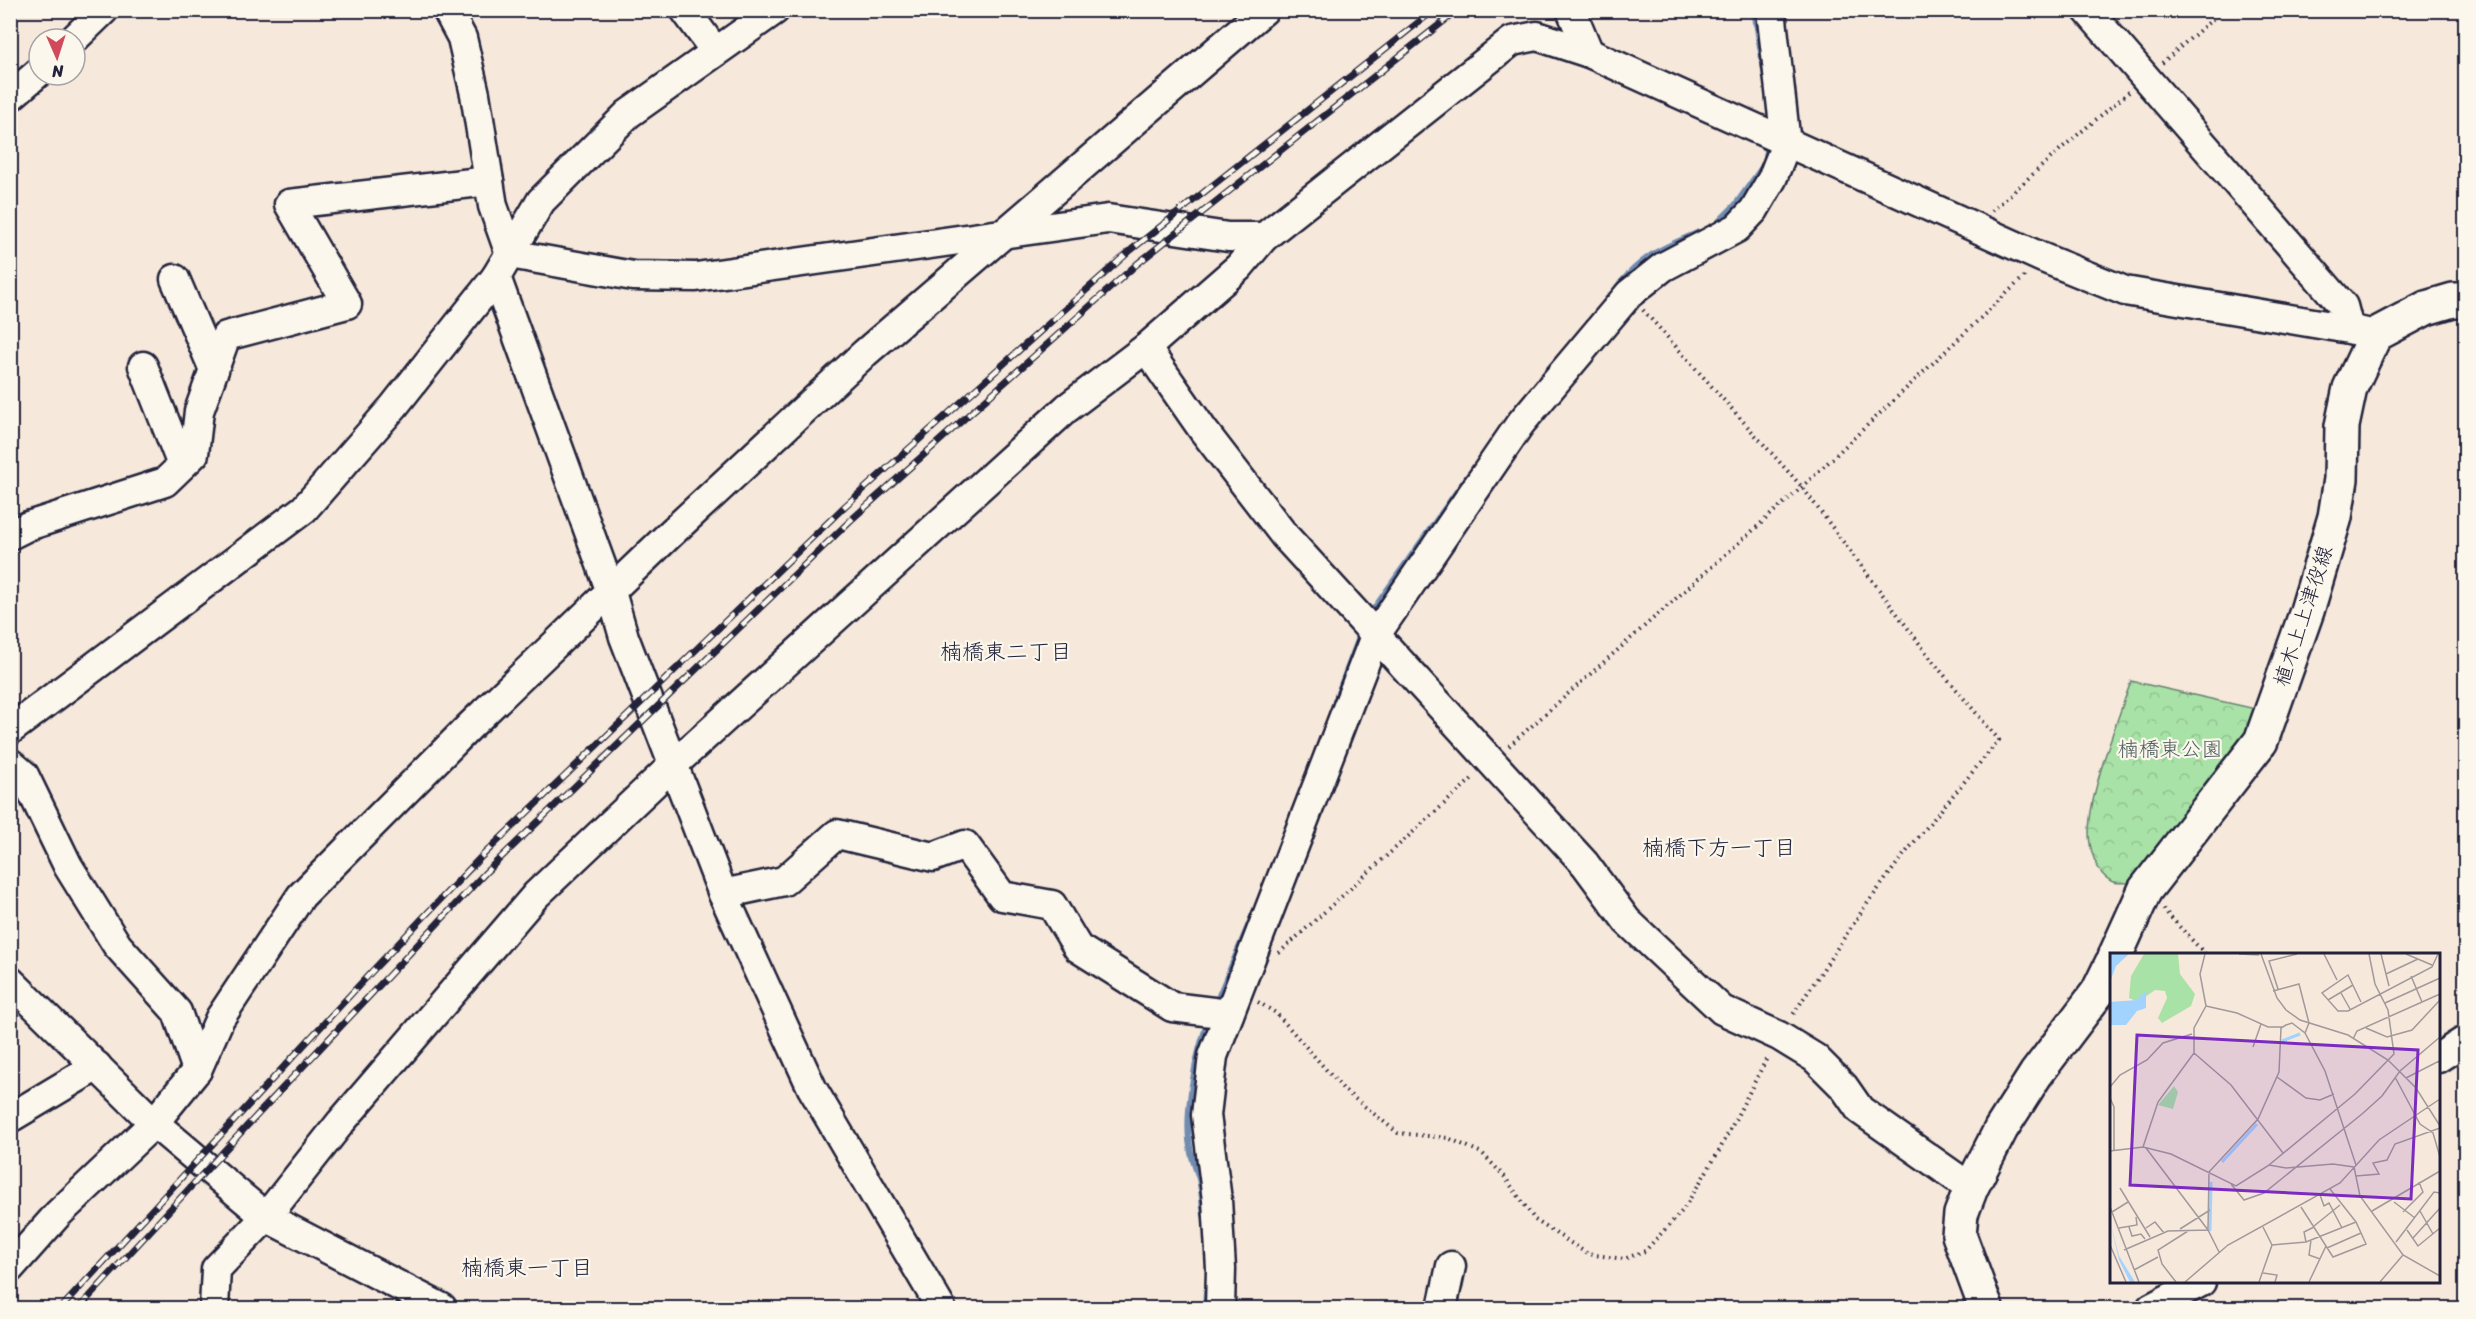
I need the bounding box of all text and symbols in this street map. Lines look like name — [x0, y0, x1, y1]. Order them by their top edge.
north arrow — [27, 27, 87, 87]
text: N — [51, 57, 65, 86]
street label: 植木上上津役線 — [2262, 540, 2344, 692]
district label: 楠橋東二丁目 — [940, 632, 1072, 671]
park label: 楠橋東公園 — [2118, 730, 2223, 768]
district label: 楠橋下方一丁目 — [1642, 828, 1796, 867]
inset map — [2110, 953, 2440, 1283]
district label: 楠橋東一丁目 — [461, 1248, 593, 1287]

